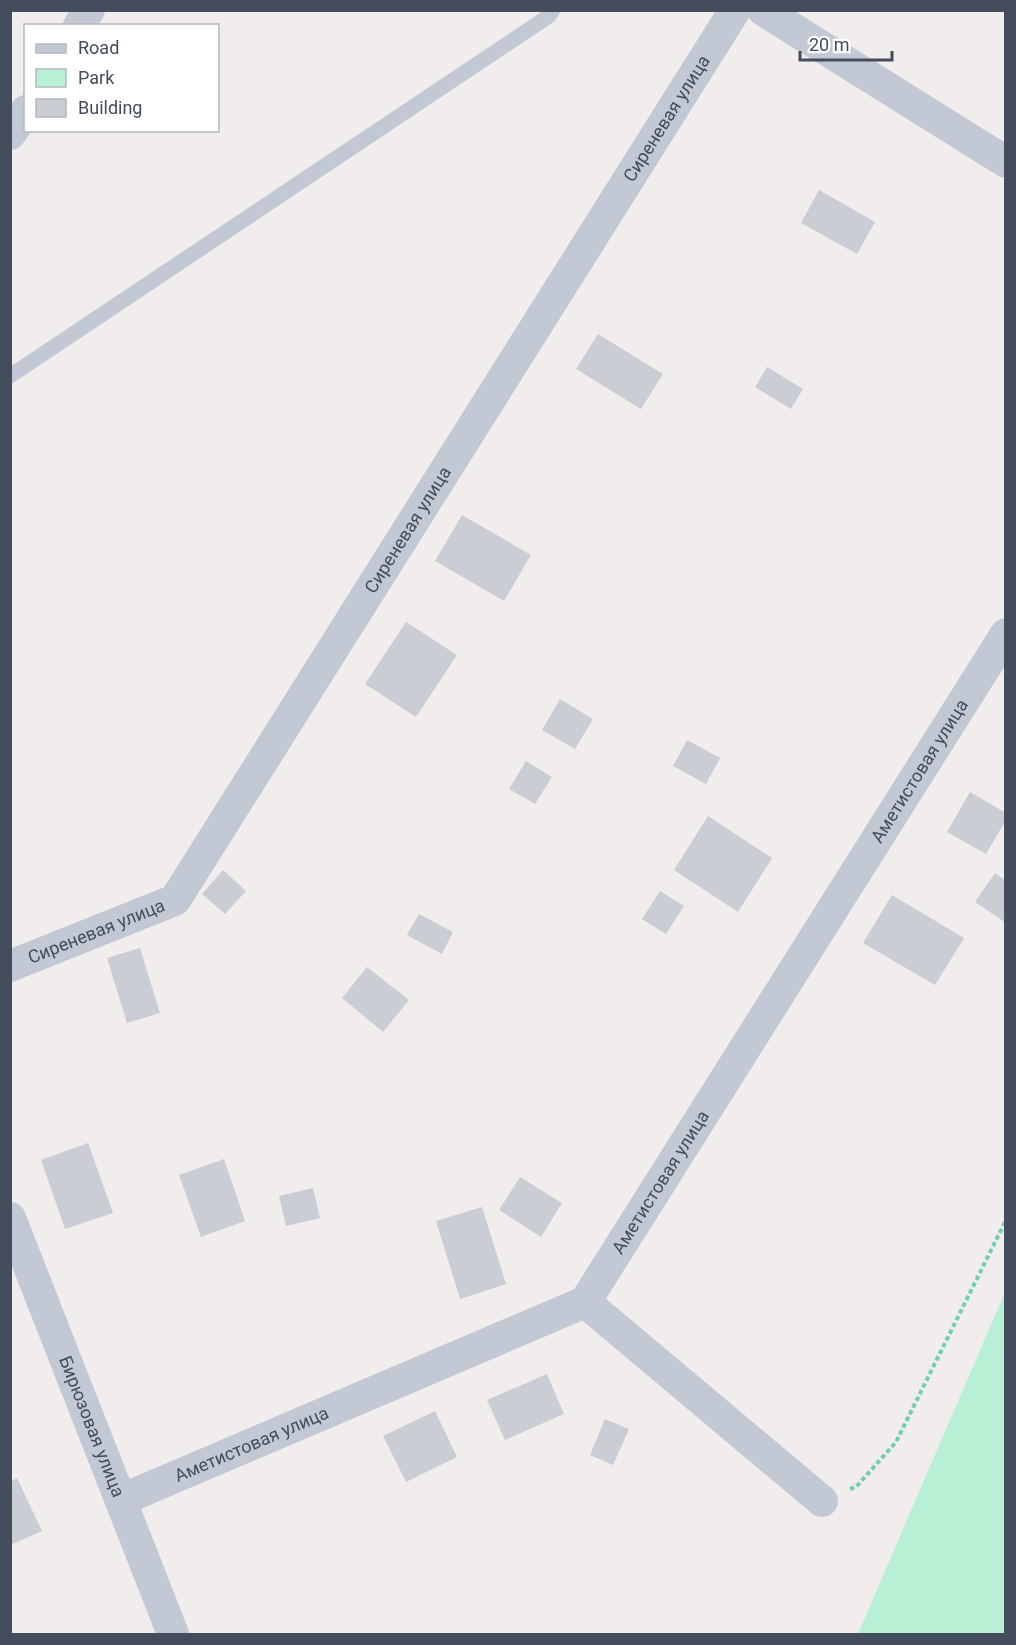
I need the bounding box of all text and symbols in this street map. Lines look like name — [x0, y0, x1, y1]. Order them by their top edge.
legend — [24, 24, 219, 132]
scale bar — [800, 24, 892, 62]
text: 20 m — [809, 34, 849, 55]
text: Road — [78, 37, 119, 58]
street label: Сиреневая улица — [619, 51, 714, 185]
text: Park — [78, 67, 115, 88]
text: Building — [78, 97, 142, 118]
street label: Сиреневая улица — [360, 462, 455, 597]
street label: Аметистовая улица — [866, 695, 972, 846]
street label: Сиреневая улица — [25, 894, 168, 968]
street label: Аметистовая улица — [607, 1106, 713, 1258]
street label: Бирюзовая улица — [55, 1353, 129, 1500]
street label: Аметистовая улица — [171, 1402, 332, 1486]

